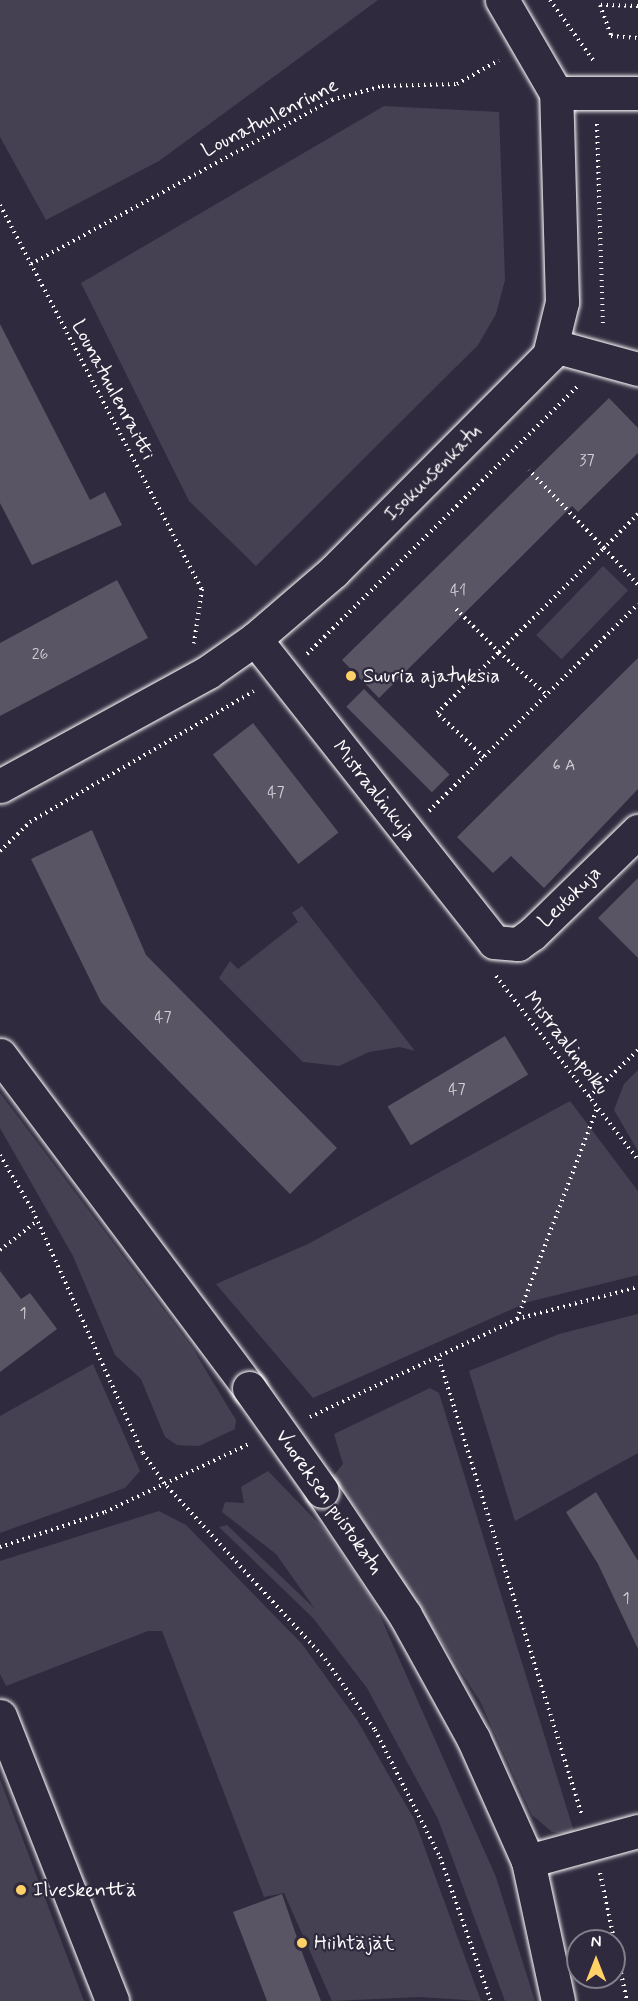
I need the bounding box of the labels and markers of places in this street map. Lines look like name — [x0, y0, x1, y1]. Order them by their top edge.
place label: Suuria ajatuksia — [363, 664, 499, 688]
marker: Suuria ajatuksia — [344, 669, 358, 683]
place label: Ilveskenttä — [33, 1878, 137, 1902]
marker: Ilveskenttä — [14, 1883, 28, 1897]
place label: Hiihtäjät — [314, 1931, 395, 1955]
marker: Hiihtäjät — [295, 1936, 309, 1950]

